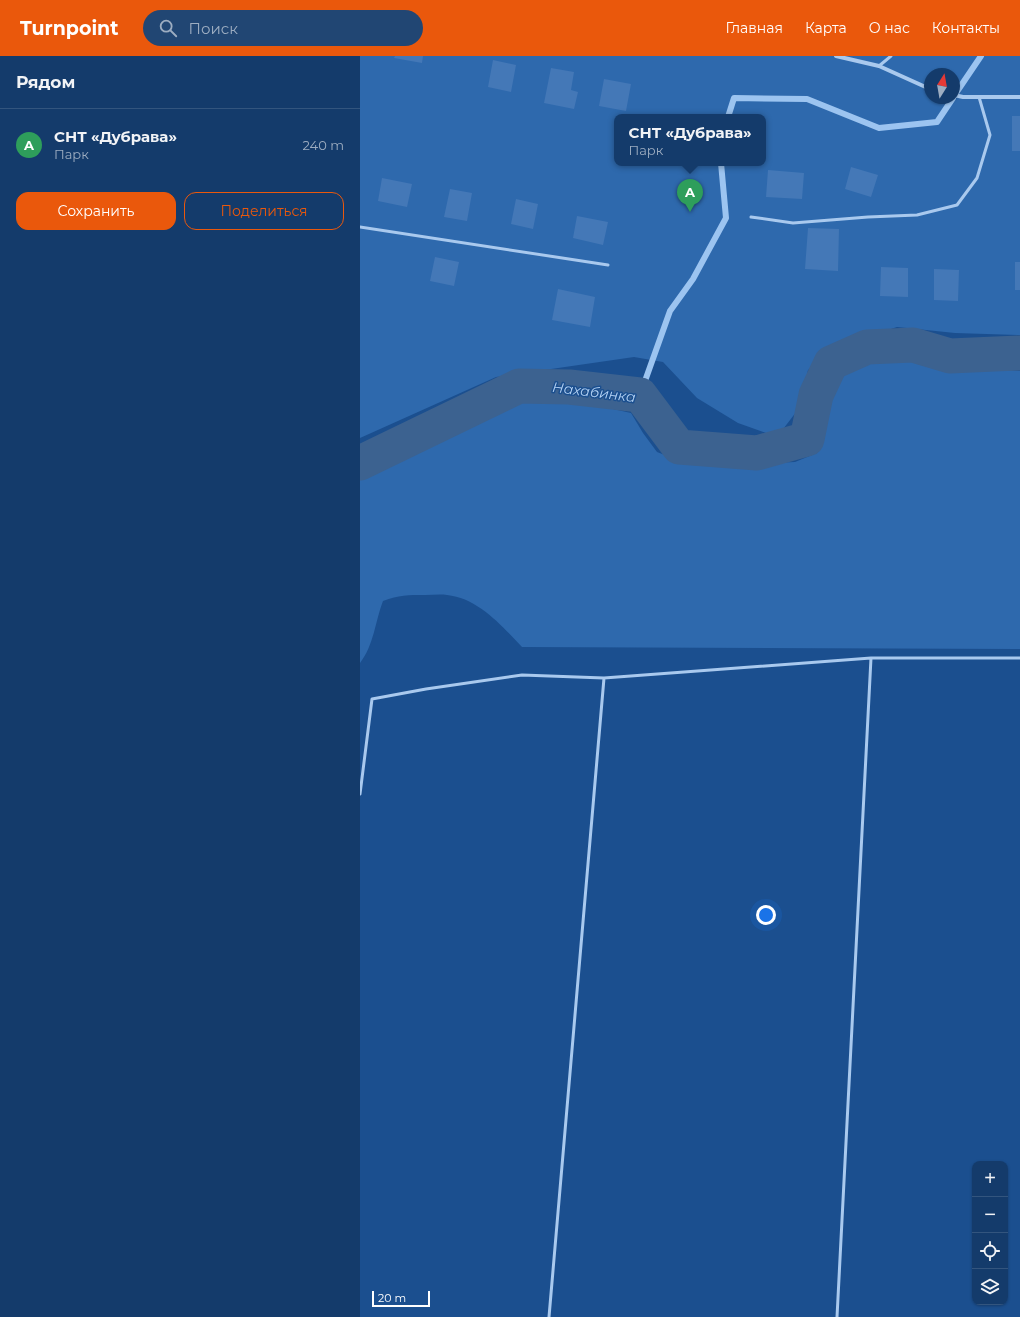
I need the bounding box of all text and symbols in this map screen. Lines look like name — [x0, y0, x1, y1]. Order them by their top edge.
search box — [143, 10, 423, 46]
text: Turnpoint — [20, 17, 119, 40]
icon: search — [157, 17, 179, 39]
text: Поиск — [189, 19, 238, 38]
text: Главная — [725, 19, 783, 37]
text: Карта — [805, 19, 847, 37]
text: О нас — [869, 19, 910, 37]
text: Контакты — [932, 19, 1000, 37]
north arrow — [924, 68, 960, 104]
text: Рядом — [16, 72, 75, 92]
popup — [614, 114, 766, 166]
text: СНТ «Дубрава» — [629, 123, 751, 142]
text: СНТ «Дубрава» — [54, 127, 177, 146]
text: A — [24, 137, 34, 153]
text: 240 m — [303, 137, 344, 153]
text: Парк — [629, 142, 663, 158]
text: Парк — [54, 146, 89, 162]
pin: A — [677, 179, 703, 212]
button: Сохранить — [16, 192, 176, 230]
button: Поделиться — [184, 192, 344, 230]
water label: Нахабинка — [551, 378, 637, 406]
your location — [756, 905, 776, 925]
map controls — [972, 1161, 1008, 1305]
button: + — [972, 1161, 1008, 1197]
button: − — [972, 1197, 1008, 1233]
button: locate — [972, 1233, 1008, 1269]
button: layers — [972, 1269, 1008, 1305]
scale bar — [372, 1289, 430, 1308]
text: 20 m — [378, 1291, 406, 1305]

